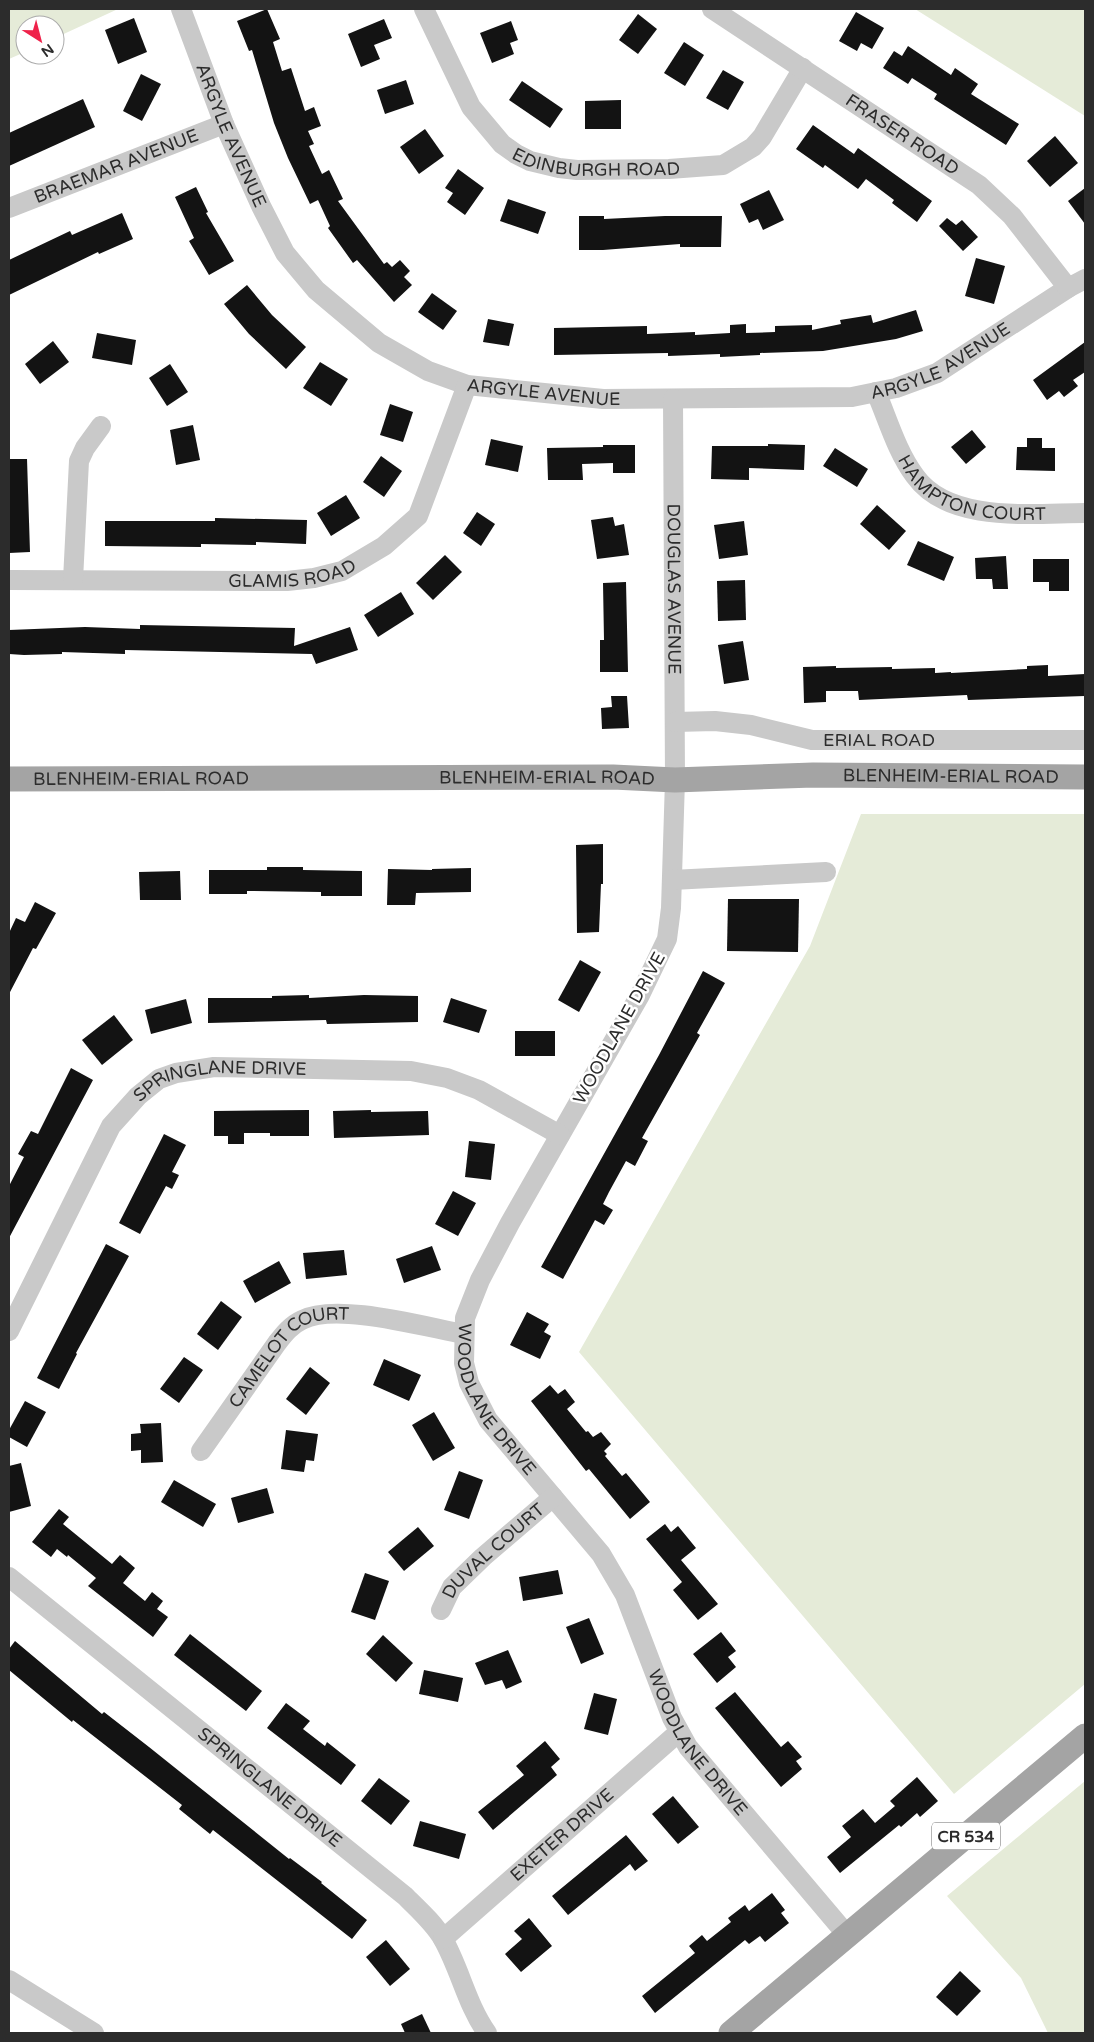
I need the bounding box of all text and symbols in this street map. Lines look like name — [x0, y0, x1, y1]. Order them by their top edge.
north arrow — [15, 15, 65, 65]
text: N — [38, 40, 57, 60]
street label: ARGYLE AVENUE — [191, 60, 271, 211]
street label: FRASER ROAD — [841, 89, 963, 180]
street label: BRAEMAR AVENUE — [31, 124, 202, 208]
street label: EDINBURGH ROAD — [508, 143, 681, 181]
street label: ARGYLE AVENUE — [869, 318, 1014, 404]
street label: ARGYLE AVENUE — [466, 374, 620, 411]
street label: HAMPTON COURT — [893, 451, 1046, 525]
street label: DOUGLAS AVENUE — [663, 503, 685, 675]
street label: GLAMIS ROAD — [228, 554, 360, 592]
street label: ERIAL ROAD — [823, 729, 935, 751]
street label: BLENHEIM-ERIAL ROAD — [843, 764, 1059, 788]
street label: BLENHEIM-ERIAL ROAD — [439, 766, 655, 790]
street label: BLENHEIM-ERIAL ROAD — [33, 767, 249, 790]
street label: WOODLANE DRIVE — [568, 948, 670, 1108]
street label: SPRINGLANE DRIVE — [129, 1055, 307, 1106]
street label: CAMELOT COURT — [224, 1302, 350, 1412]
street label: WOODLANE DRIVE — [452, 1323, 541, 1480]
street label: DUVAL COURT — [437, 1498, 549, 1602]
street label: WOODLANE DRIVE — [643, 1666, 752, 1820]
street label: SPRINGLANE DRIVE — [193, 1722, 346, 1852]
street label: EXETER DRIVE — [505, 1784, 618, 1886]
road number: CR 534 — [932, 1822, 1000, 1850]

